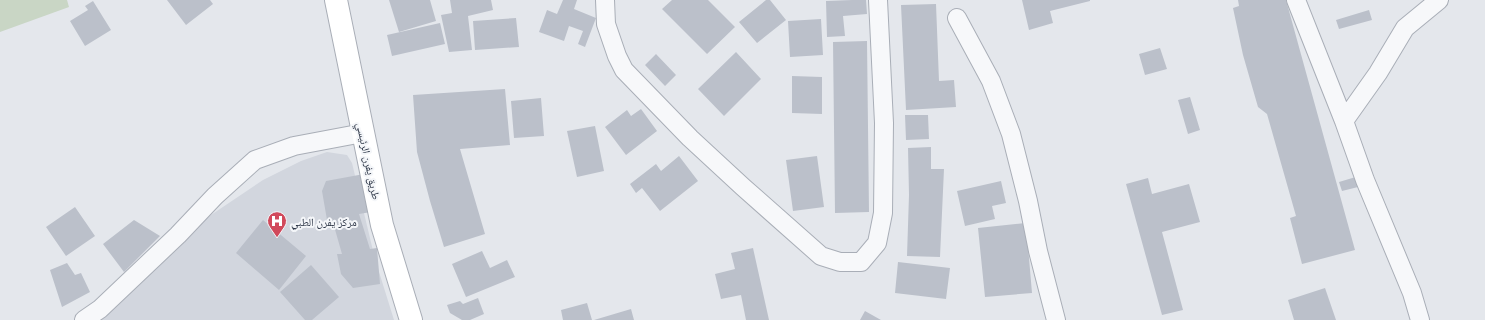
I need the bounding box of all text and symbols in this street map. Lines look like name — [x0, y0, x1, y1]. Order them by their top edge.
street label: طريق يفرن الرئيسي — [352, 121, 384, 201]
hospital icon: مركز يفرن الطبي — [266, 210, 288, 238]
place label: مركز يفرن الطبي — [291, 214, 357, 230]

